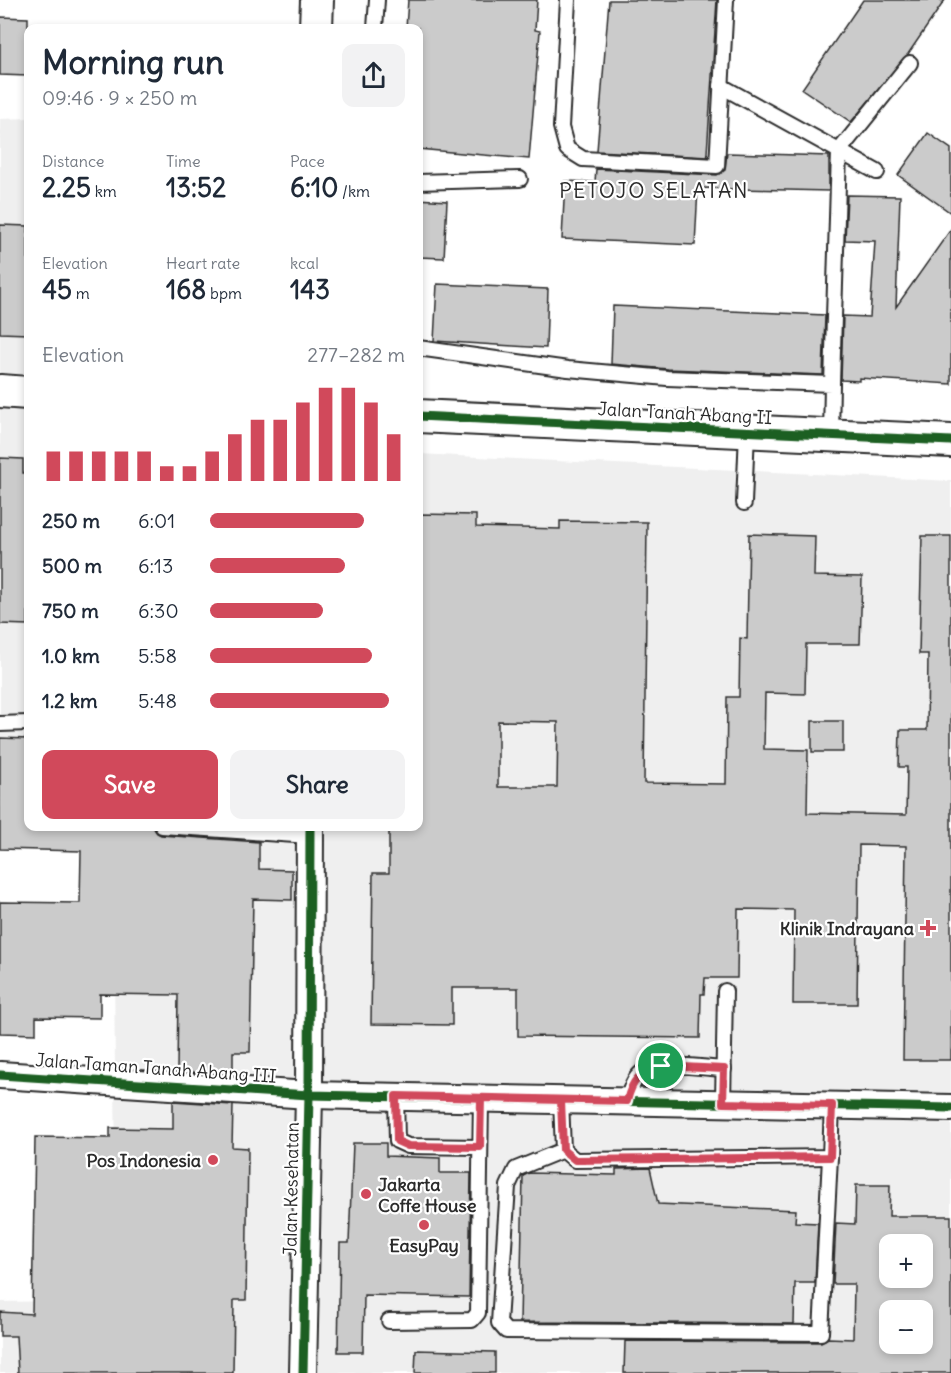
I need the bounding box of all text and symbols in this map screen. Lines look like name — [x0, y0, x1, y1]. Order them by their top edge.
text: Morning run — [42, 41, 224, 83]
button: share — [342, 44, 405, 107]
text: 09:46 · 9 × 250 m — [42, 85, 197, 110]
text: Distance — [42, 151, 104, 171]
text: Time — [166, 151, 201, 171]
text: Pace — [290, 151, 325, 171]
text: 2.25 — [42, 171, 91, 204]
text: 13:52 — [166, 171, 226, 204]
text: 6:10 — [290, 171, 338, 204]
district label: PETOJO SELATAN — [559, 177, 749, 204]
text: km — [91, 181, 117, 201]
text: /km — [338, 181, 370, 201]
text: Elevation — [42, 253, 108, 273]
text: Heart rate — [166, 253, 240, 273]
text: kcal — [290, 253, 319, 273]
text: 45 — [42, 273, 72, 306]
text: 168 — [166, 273, 206, 306]
text: 143 — [290, 273, 330, 306]
text: m — [72, 283, 90, 303]
text: bpm — [206, 283, 242, 303]
text: Elevation — [42, 342, 124, 367]
text: 277–282 m — [307, 342, 405, 367]
street label: Jalan Tanah Abang II — [597, 397, 773, 429]
text: 250 m — [42, 508, 100, 533]
text: 6:01 — [138, 508, 175, 533]
text: 500 m — [42, 553, 102, 578]
text: 6:13 — [138, 553, 173, 578]
text: 750 m — [42, 598, 99, 623]
text: 6:30 — [138, 598, 179, 623]
text: 1.0 km — [42, 643, 100, 668]
text: 5:58 — [138, 643, 177, 668]
text: 1.2 km — [42, 688, 98, 713]
text: 5:48 — [138, 688, 177, 713]
button: Save — [42, 750, 218, 819]
button: Share — [230, 750, 405, 819]
place label: Klinik Indrayana — [780, 917, 914, 940]
marker: Klinik Indrayana — [919, 919, 937, 937]
pin — [635, 1040, 686, 1091]
street label: Jalan Taman Tanah Abang III — [35, 1048, 277, 1088]
icon: arrive — [644, 1049, 677, 1082]
street label: Jalan Kesehatan — [278, 1122, 304, 1256]
place label: Pos Indonesia — [87, 1149, 201, 1172]
marker: Pos Indonesia — [206, 1153, 220, 1167]
place label: Jakarta Coffe House — [378, 1173, 477, 1217]
marker: Jakarta Coffe House — [359, 1187, 373, 1201]
marker: EasyPay — [417, 1218, 431, 1232]
place label: EasyPay — [389, 1234, 459, 1257]
map controls — [879, 1234, 933, 1354]
button: + — [879, 1234, 933, 1288]
button: − — [879, 1300, 933, 1354]

